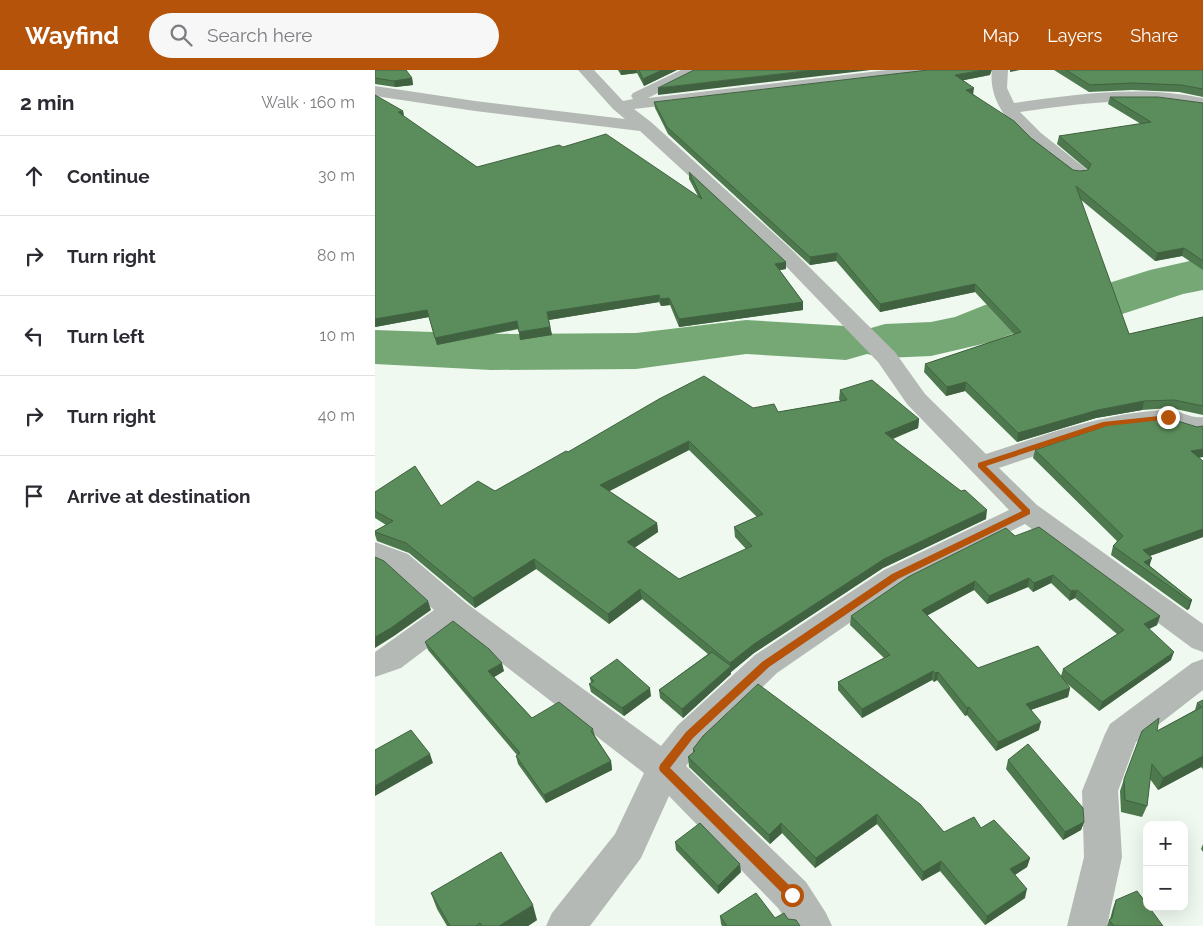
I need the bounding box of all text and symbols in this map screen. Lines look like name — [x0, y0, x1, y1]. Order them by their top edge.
search box — [149, 13, 499, 58]
text: Wayfind — [25, 21, 119, 50]
icon: search — [167, 21, 195, 49]
text: Search here — [207, 24, 312, 46]
text: Map — [983, 25, 1019, 46]
text: Layers — [1047, 25, 1102, 46]
text: Share — [1130, 25, 1178, 46]
text: 2 min — [20, 90, 74, 115]
text: Walk · 160 m — [261, 93, 355, 112]
icon: ahead — [20, 162, 48, 190]
text: Continue — [67, 165, 150, 187]
text: 30 m — [318, 166, 355, 185]
icon: right — [20, 242, 48, 270]
text: Turn right — [67, 245, 156, 267]
text: 80 m — [317, 246, 355, 265]
icon: left — [20, 322, 48, 350]
text: Turn left — [67, 325, 144, 347]
text: 10 m — [320, 326, 355, 345]
icon: right — [20, 402, 48, 430]
text: Turn right — [67, 405, 156, 427]
text: 40 m — [318, 406, 355, 425]
route end — [1157, 406, 1180, 429]
icon: arrive — [20, 482, 48, 510]
text: Arrive at destination — [67, 485, 251, 507]
map controls — [1143, 821, 1188, 911]
button: + — [1143, 821, 1188, 866]
button: − — [1143, 866, 1188, 911]
route start — [781, 884, 804, 907]

